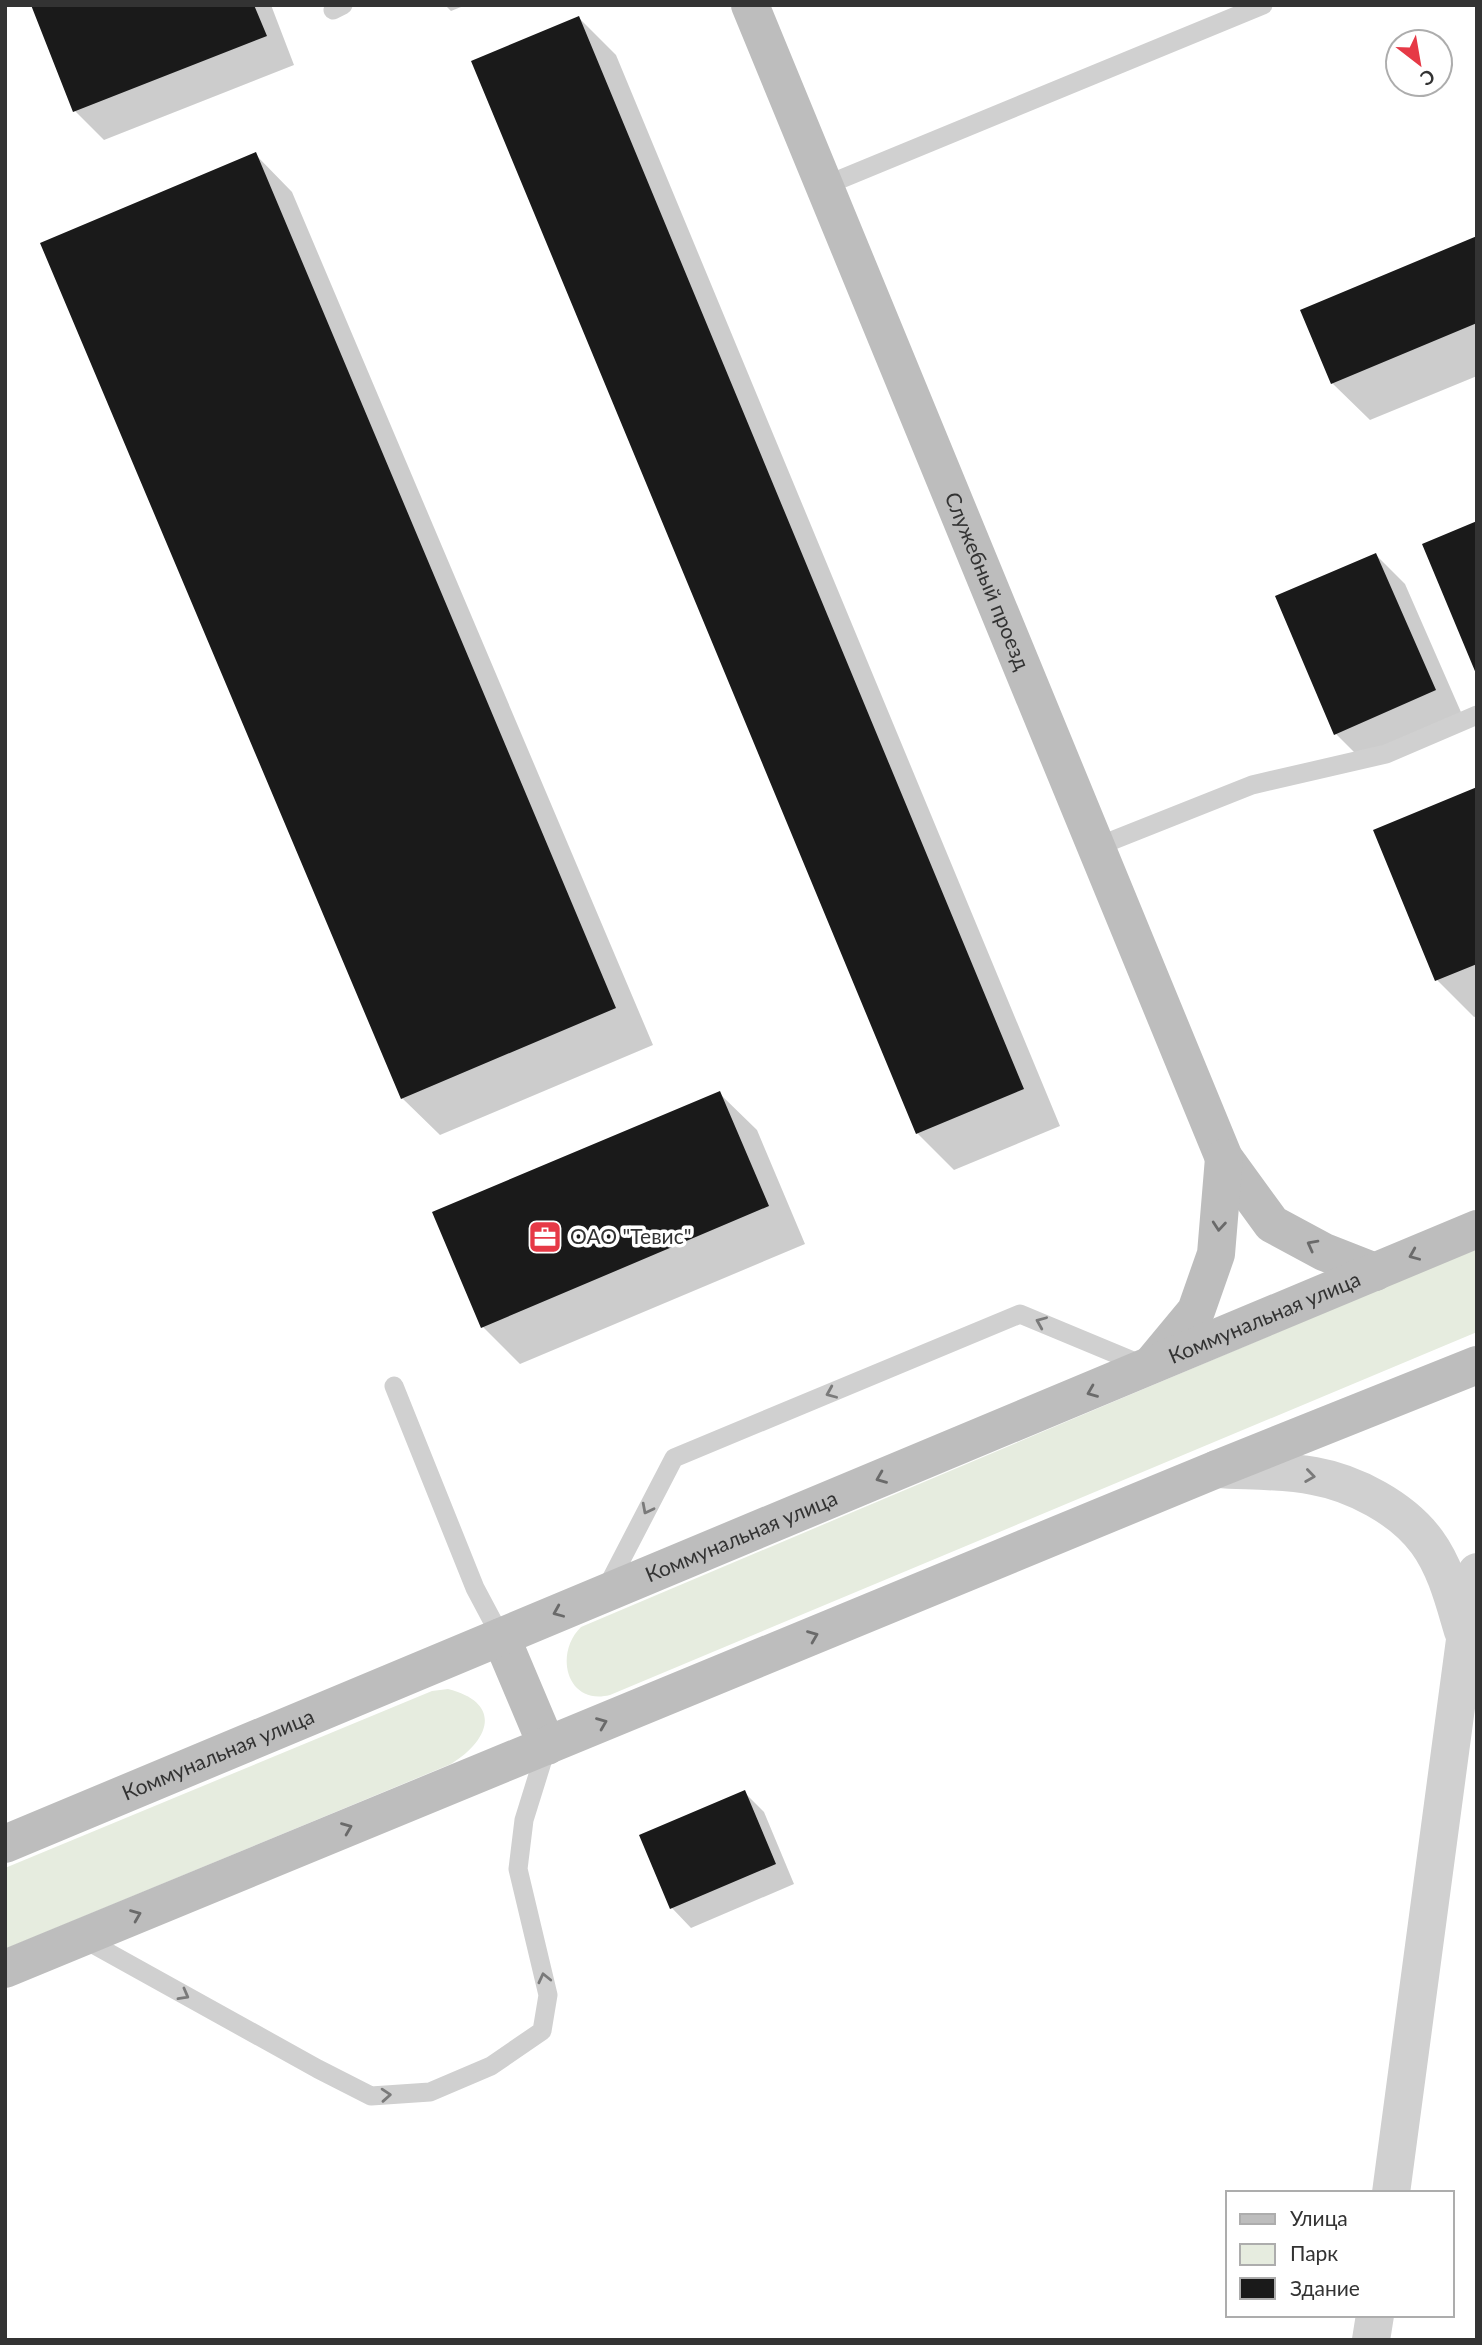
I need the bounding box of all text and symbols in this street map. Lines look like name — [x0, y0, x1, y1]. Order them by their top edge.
north arrow — [1384, 28, 1454, 98]
text: С — [1416, 65, 1439, 91]
street label: Служебный проезд — [941, 488, 1036, 673]
office icon: ОАО "Тевис" — [526, 1218, 564, 1256]
one-way arrow — [1212, 1221, 1227, 1232]
place label: ОАО "Тевис" — [570, 1223, 691, 1248]
one-way arrow — [1307, 1240, 1319, 1253]
one-way arrow — [1409, 1247, 1421, 1261]
street label: Коммунальная улица — [1164, 1265, 1364, 1368]
one-way arrow — [1035, 1317, 1047, 1331]
one-way arrow — [1086, 1383, 1098, 1397]
one-way arrow — [825, 1385, 838, 1399]
one-way arrow — [1304, 1469, 1316, 1484]
one-way arrow — [876, 1470, 888, 1484]
street label: Коммунальная улица — [641, 1484, 841, 1587]
one-way arrow — [642, 1502, 656, 1514]
one-way arrow — [553, 1604, 565, 1618]
one-way arrow — [805, 1630, 818, 1644]
street label: Коммунальная улица — [118, 1703, 317, 1805]
one-way arrow — [596, 1717, 608, 1731]
one-way arrow — [339, 1822, 352, 1836]
one-way arrow — [130, 1909, 142, 1923]
one-way arrow — [538, 1972, 552, 1984]
one-way arrow — [176, 1987, 189, 2000]
one-way arrow — [380, 2088, 391, 2103]
legend — [1226, 2191, 1454, 2317]
text: Улица — [1290, 2205, 1348, 2230]
text: Парк — [1290, 2240, 1338, 2265]
text: Здание — [1290, 2275, 1360, 2300]

